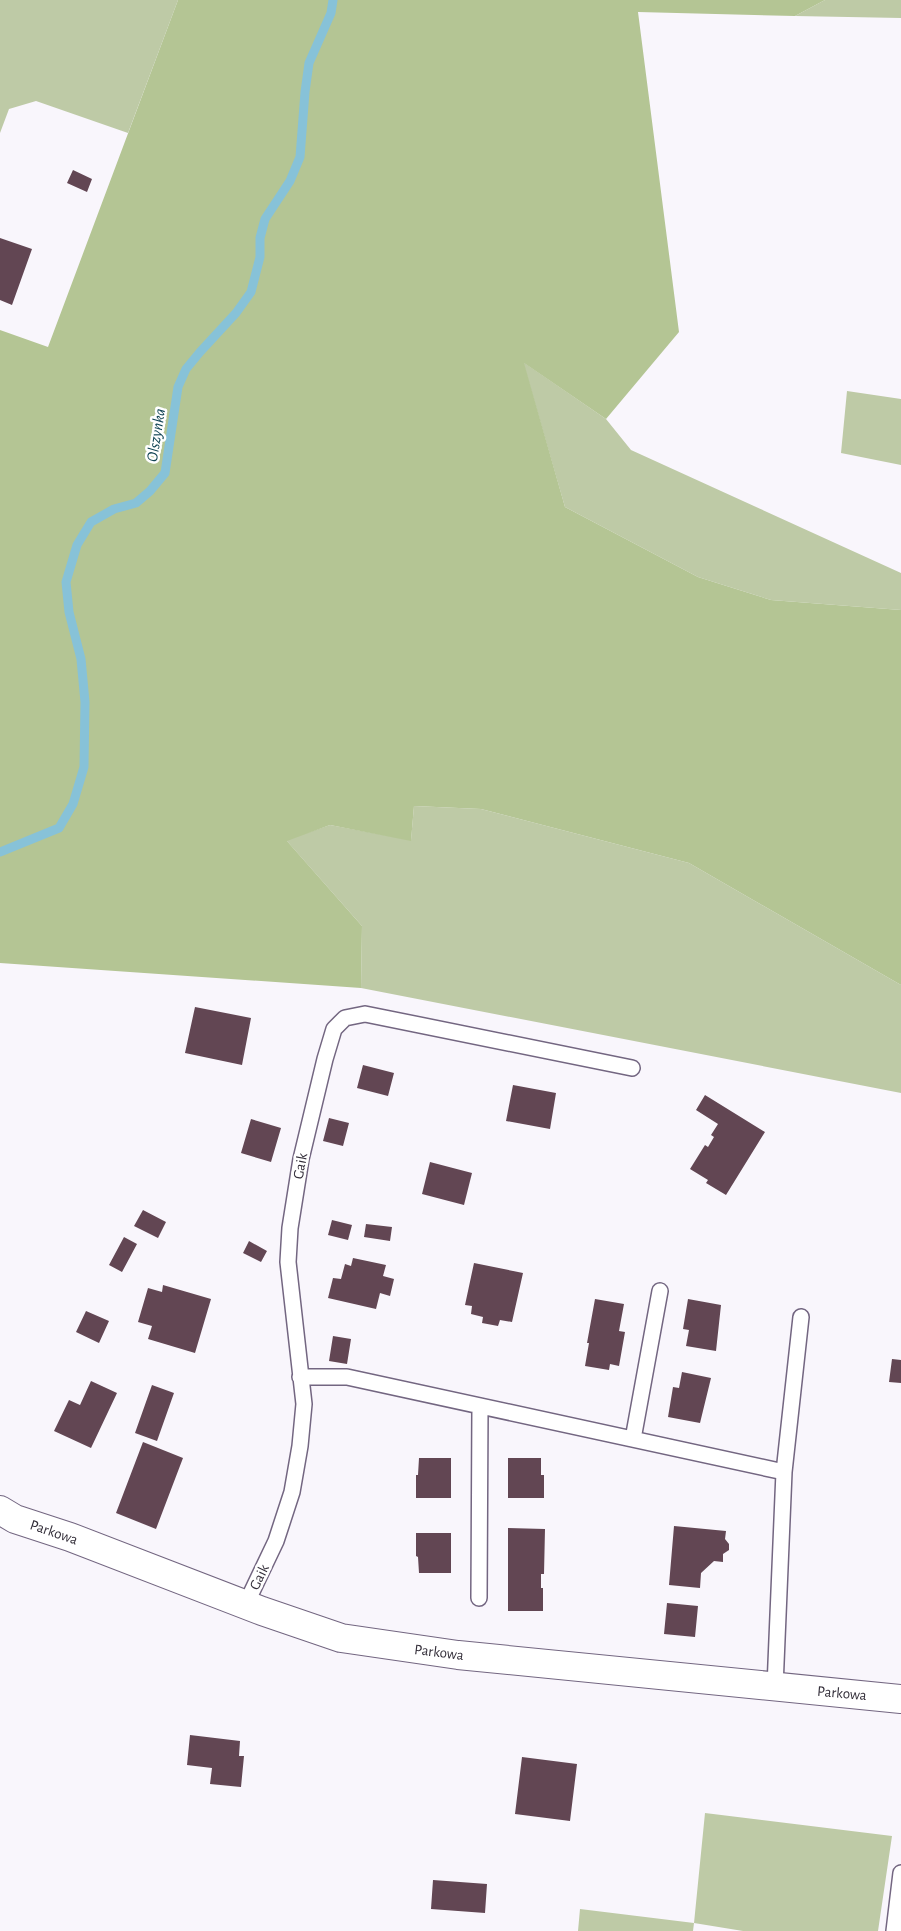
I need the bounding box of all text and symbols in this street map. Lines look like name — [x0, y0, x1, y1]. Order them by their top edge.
water label: Olszynka — [144, 407, 168, 463]
street label: Gaik — [291, 1152, 310, 1180]
street label: Parkowa — [28, 1517, 80, 1548]
street label: Gaik — [247, 1562, 272, 1592]
street label: Parkowa — [413, 1642, 465, 1663]
street label: Parkowa — [817, 1684, 867, 1703]

